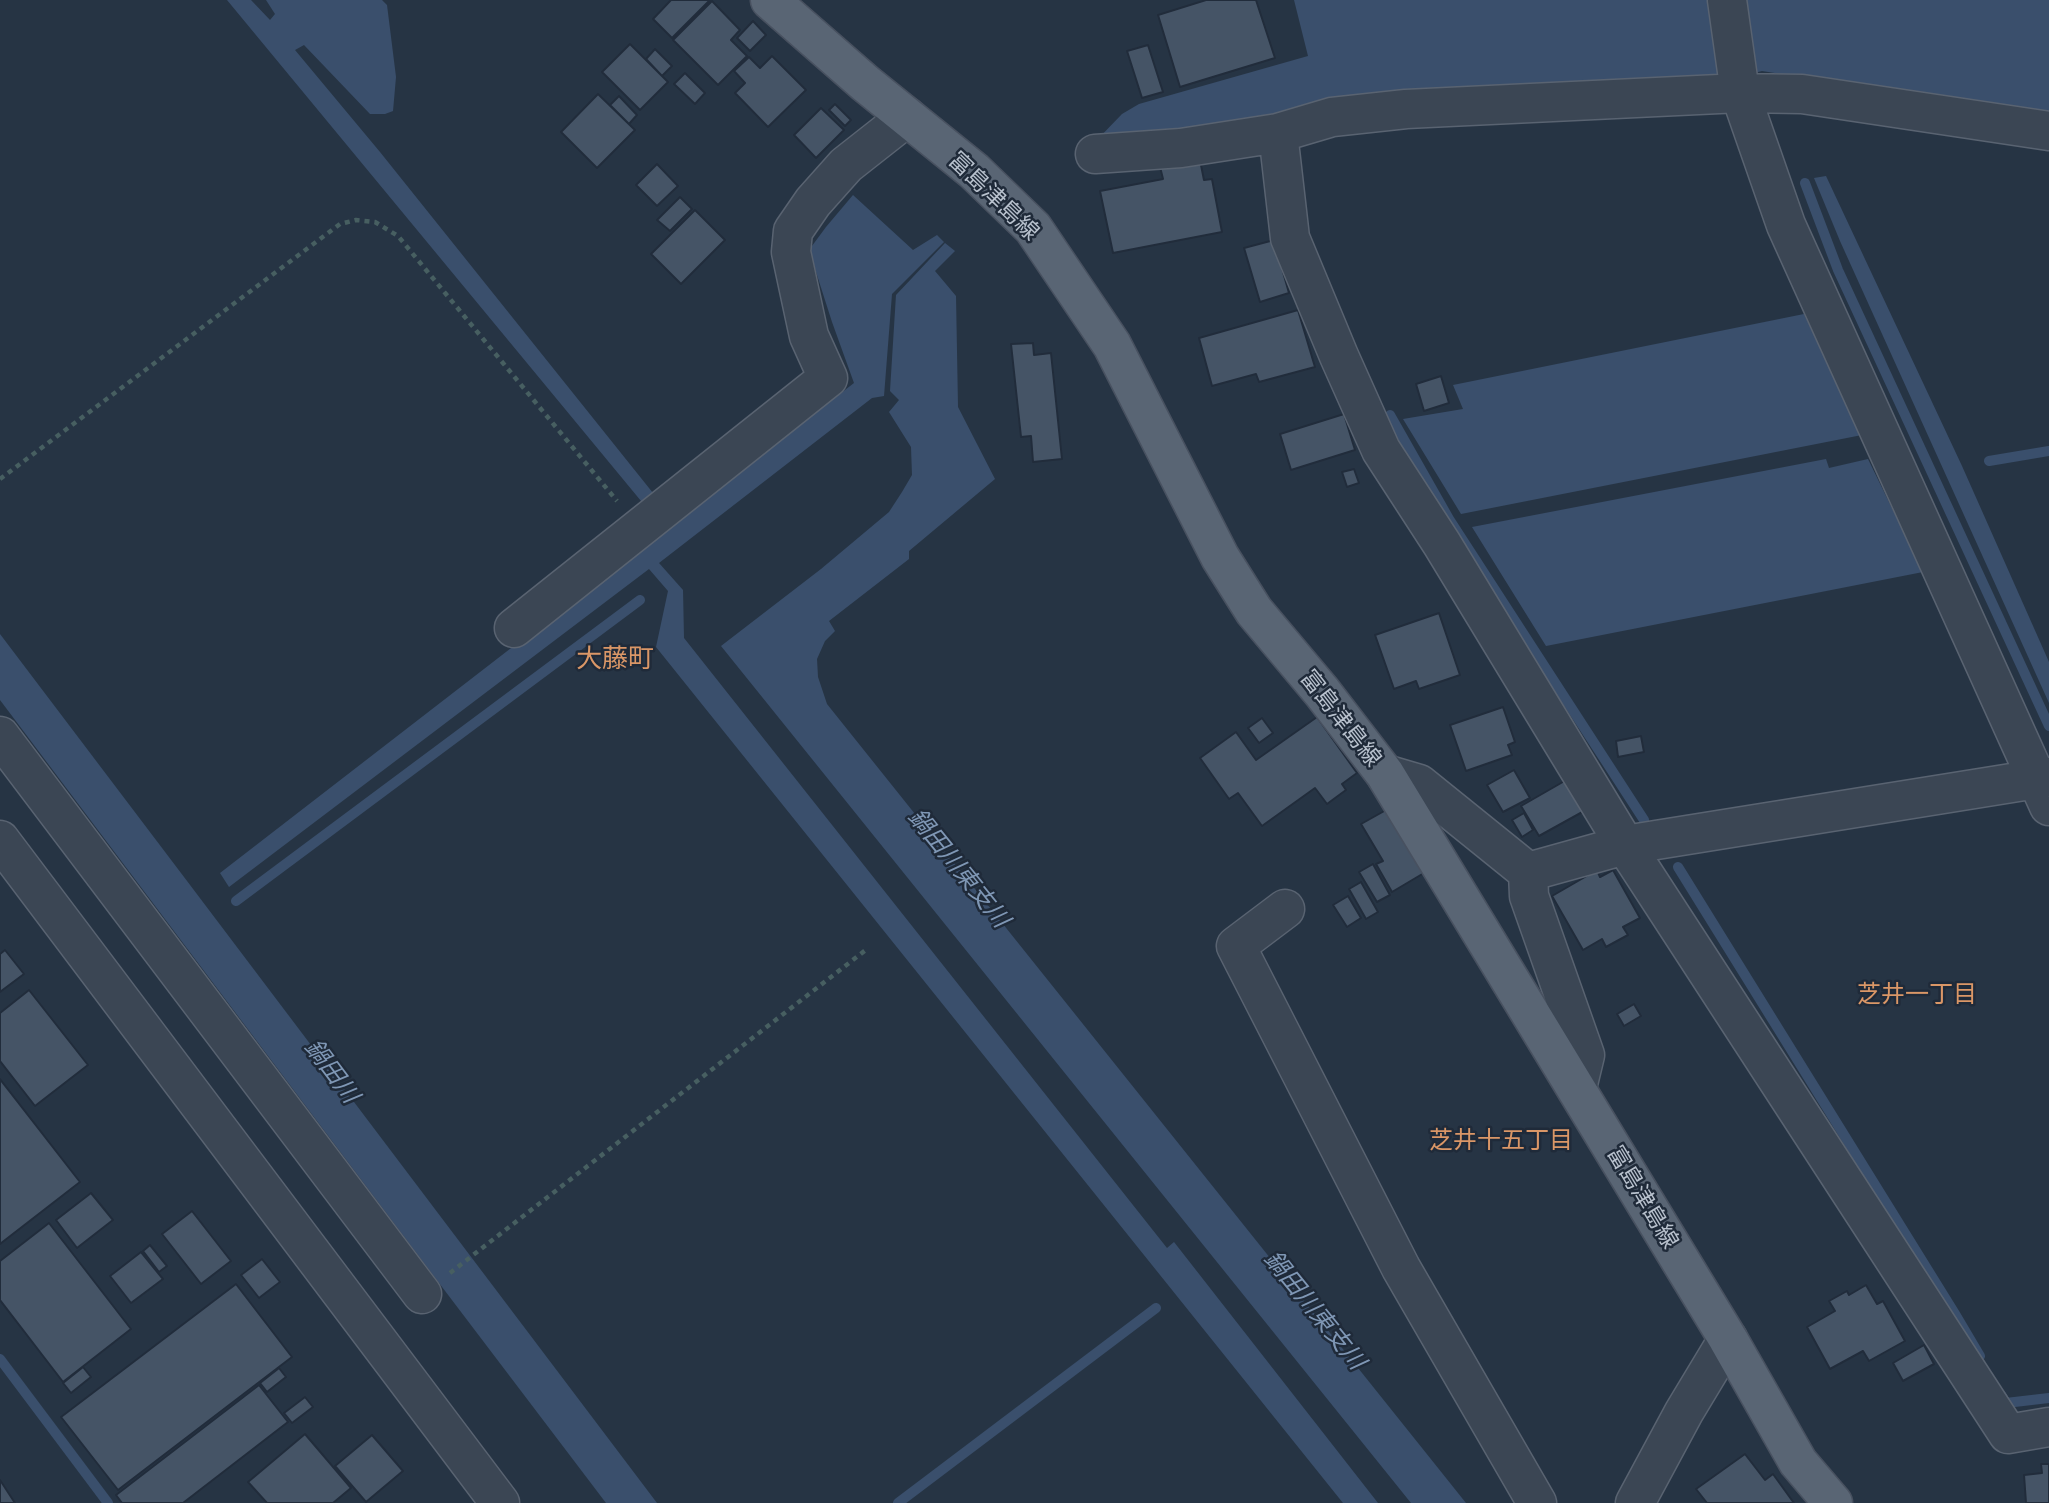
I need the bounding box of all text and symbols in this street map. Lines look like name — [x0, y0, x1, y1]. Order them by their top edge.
street label: 富島津島線 — [943, 146, 1045, 246]
district label: 大藤町 — [576, 642, 654, 674]
street label: 富島津島線 — [1295, 664, 1387, 772]
water label: 鍋田川東支川 — [902, 803, 1016, 933]
district label: 芝井一丁目 — [1857, 980, 1977, 1008]
water label: 鍋田川 — [299, 1034, 365, 1108]
district label: 芝井十五丁目 — [1429, 1126, 1573, 1154]
street label: 富島津島線 — [1602, 1141, 1684, 1253]
water label: 鍋田川東支川 — [1258, 1245, 1372, 1375]

